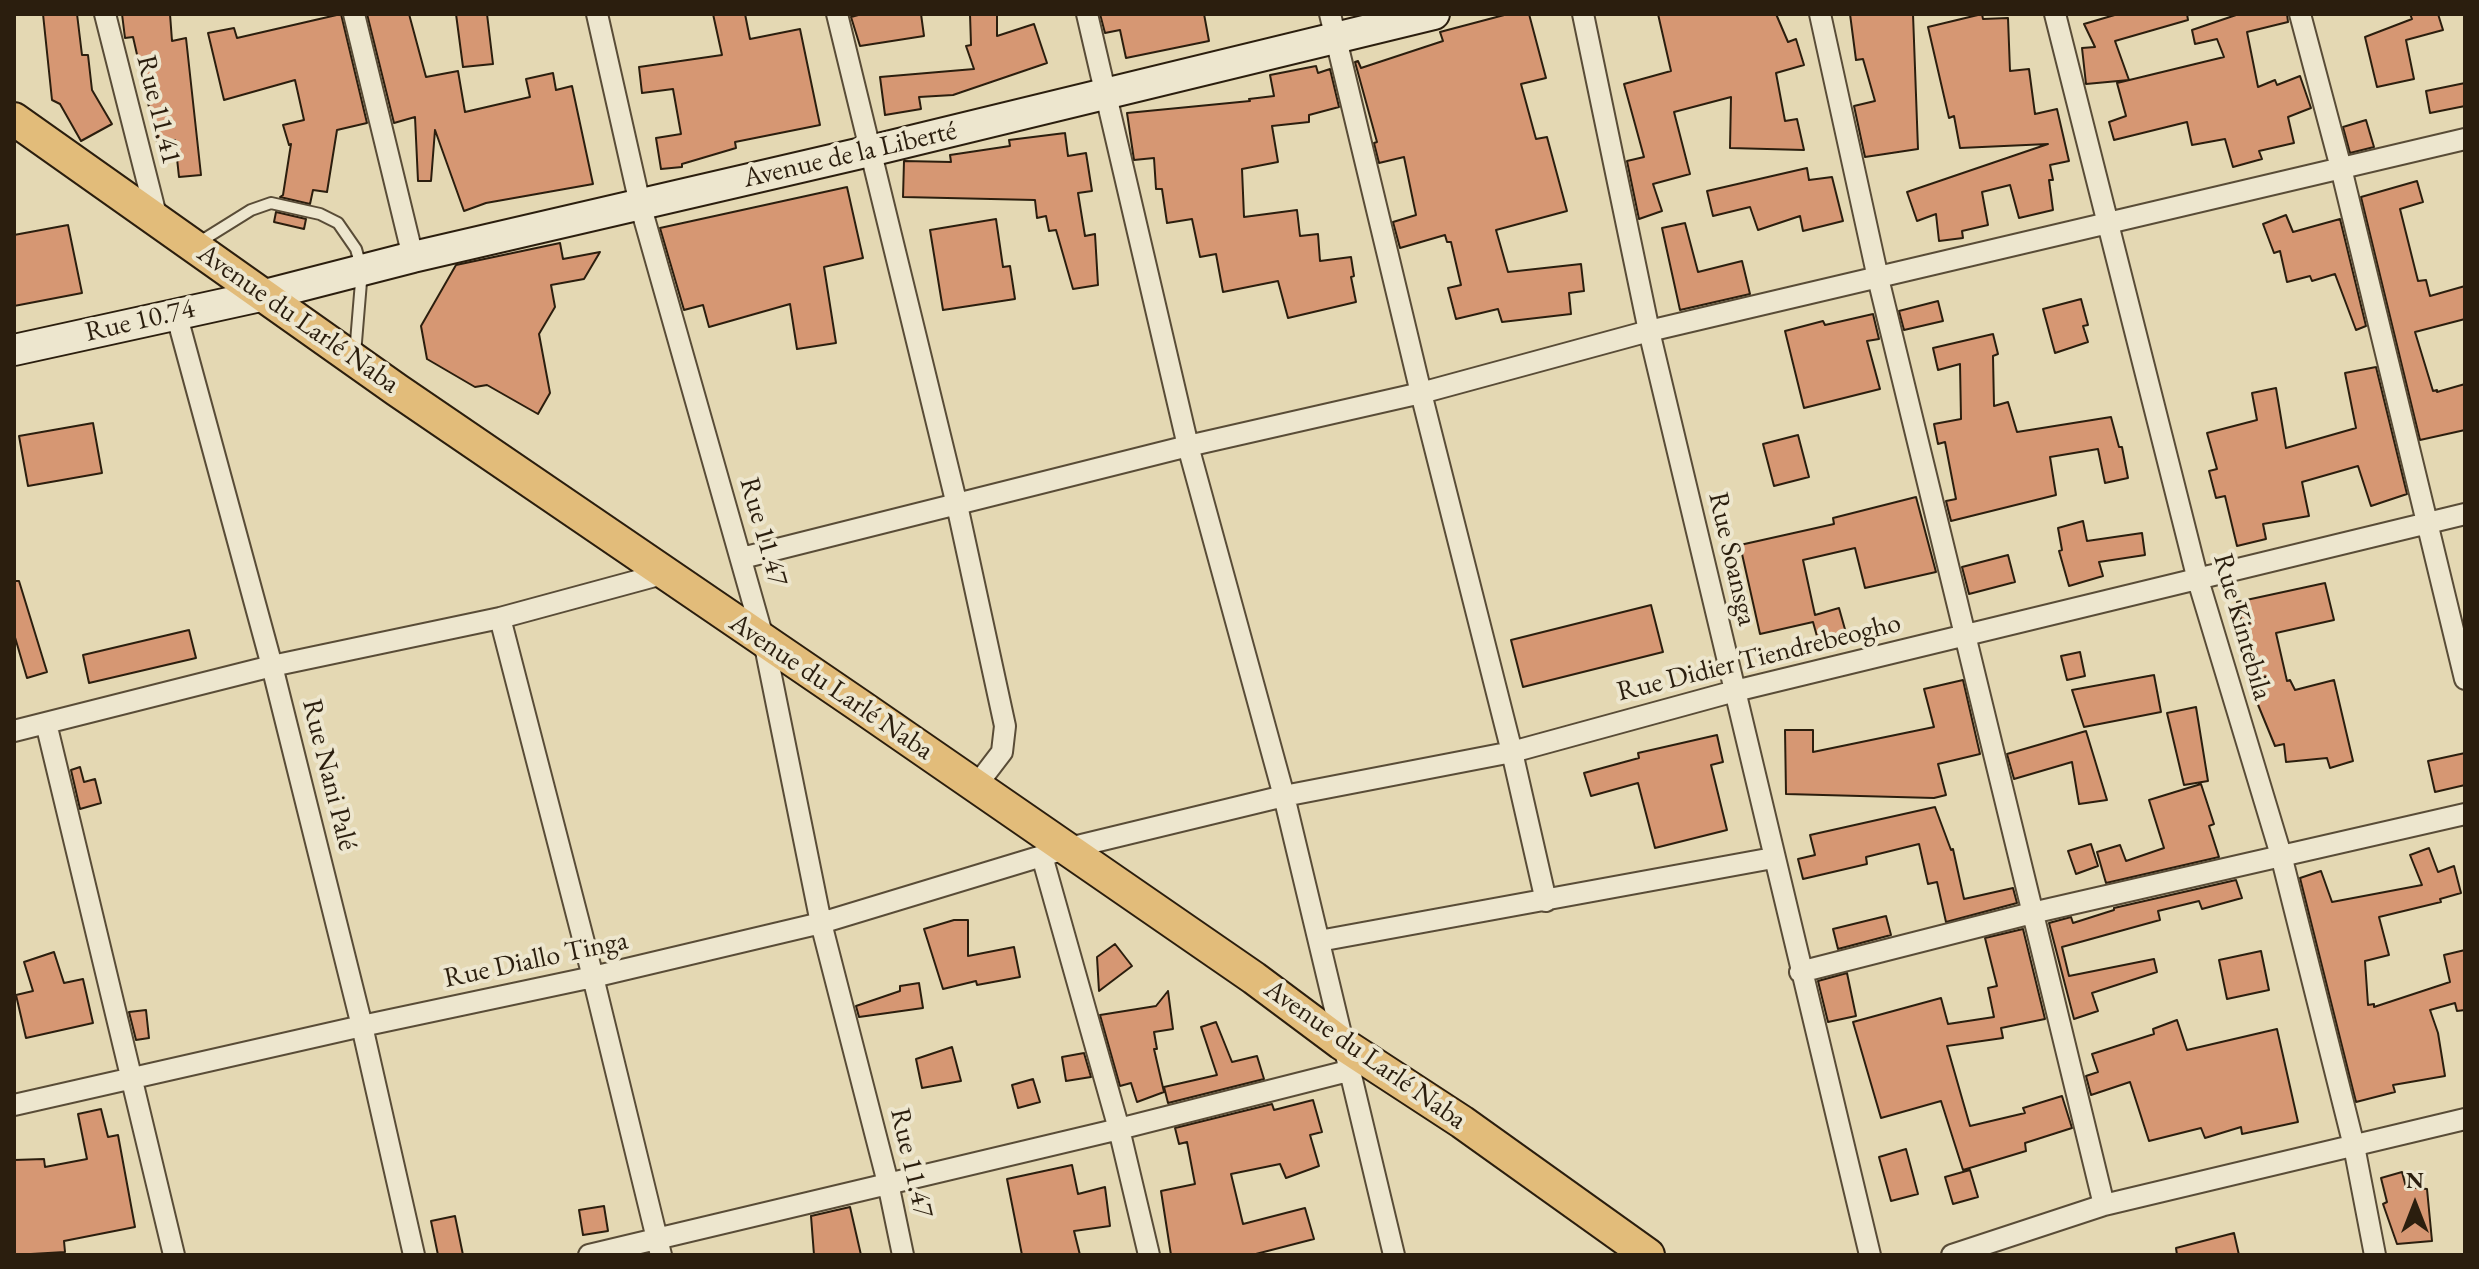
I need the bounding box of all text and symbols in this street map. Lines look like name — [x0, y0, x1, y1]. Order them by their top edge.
street label: Rue 11.41 — [128, 52, 188, 168]
street label: Avenue de la Liberté — [740, 114, 960, 196]
street label: Avenue du Larlé Naba — [190, 237, 406, 401]
street label: Rue 10.74 — [82, 292, 198, 350]
street label: Rue 11.47 — [731, 474, 795, 590]
street label: Rue Soansga — [1700, 489, 1764, 629]
street label: Rue Kintebila — [2205, 550, 2279, 704]
street label: Avenue du Larlé Naba — [723, 606, 939, 768]
street label: Rue Didier Tiendrebeogho — [1614, 606, 1904, 710]
street label: Rue Nani Palé — [294, 696, 364, 854]
street label: Rue Diallo Tinga — [441, 924, 631, 996]
street label: Avenue du Larlé Naba — [1257, 973, 1473, 1137]
street label: Rue 11.47 — [882, 1105, 940, 1221]
north arrow — [2375, 1165, 2455, 1245]
text: N — [2406, 1166, 2424, 1195]

